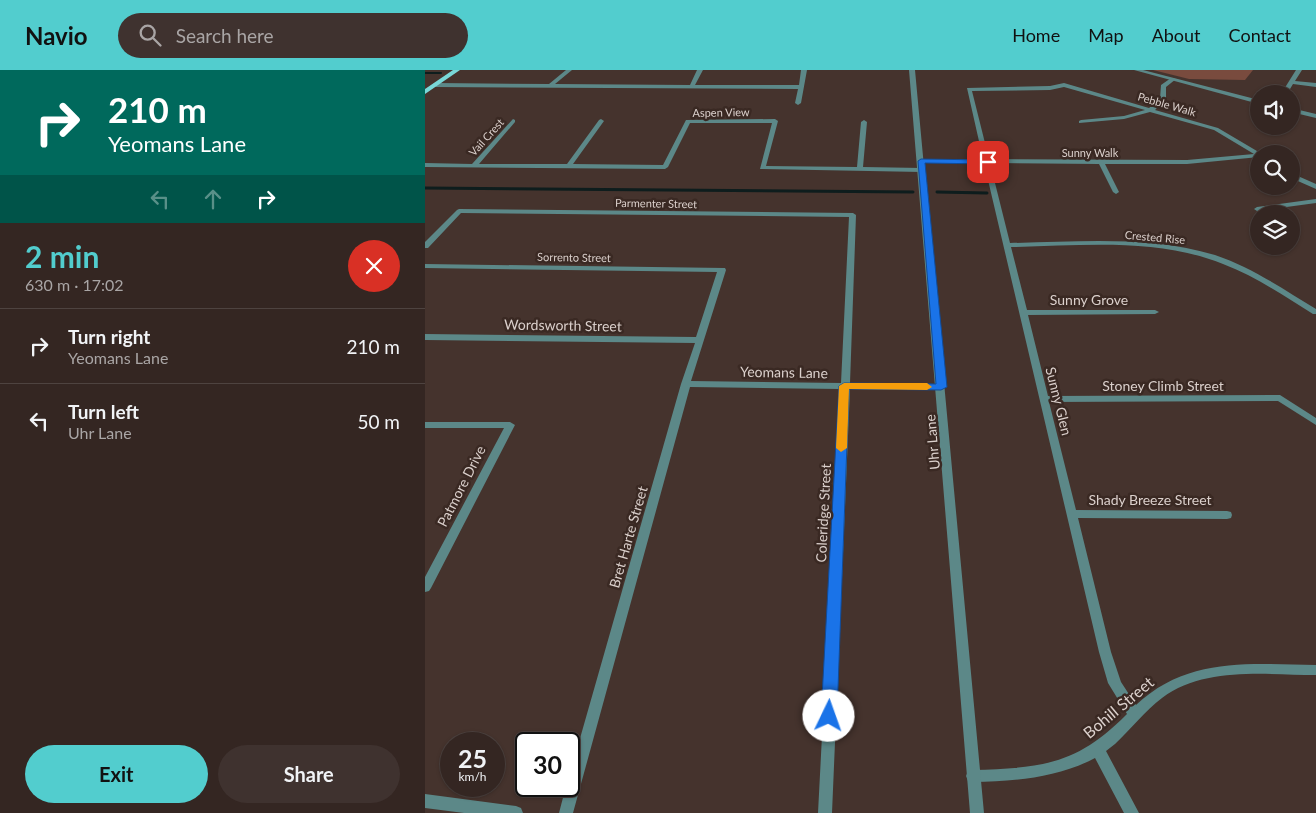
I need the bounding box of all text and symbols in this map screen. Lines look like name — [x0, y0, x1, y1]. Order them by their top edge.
search box — [118, 13, 468, 58]
text: Navio — [25, 21, 88, 50]
icon: search — [136, 21, 164, 49]
text: Search here — [176, 24, 274, 47]
text: Home — [1012, 24, 1060, 46]
text: Map — [1088, 24, 1124, 46]
text: About — [1152, 24, 1201, 46]
text: Contact — [1229, 24, 1291, 46]
map controls — [1250, 85, 1300, 255]
button: sound — [1250, 85, 1300, 135]
text: 210 m — [108, 88, 207, 130]
street label: Pebble Walk — [1136, 89, 1198, 119]
icon: right — [25, 90, 90, 155]
street label: Aspen View — [692, 105, 750, 119]
street label: Vail Crest — [466, 116, 506, 158]
text: Yeomans Lane — [108, 130, 246, 157]
pin — [967, 141, 1009, 183]
button: search — [1250, 145, 1300, 195]
street label: Sunny Walk — [1062, 146, 1119, 159]
icon: arrive — [974, 148, 1002, 176]
icon: left — [146, 185, 174, 213]
icon: ahead — [199, 185, 227, 213]
icon: right — [252, 185, 280, 213]
street label: Parmenter Street — [615, 196, 697, 210]
button: layers — [1250, 205, 1300, 255]
street label: Crested Rise — [1124, 228, 1186, 246]
text: 2 min — [25, 238, 99, 274]
button: close — [348, 240, 400, 292]
street label: Sorrento Street — [537, 250, 611, 264]
text: 630 m · 17:02 — [25, 275, 124, 294]
street label: Sunny Grove — [1050, 291, 1128, 308]
street label: Wordsworth Street — [504, 315, 622, 335]
text: Turn right — [68, 325, 150, 348]
icon: right — [25, 332, 53, 360]
text: 210 m — [346, 335, 400, 358]
text: Yeomans Lane — [68, 348, 168, 367]
street label: Yeomans Lane — [740, 363, 828, 381]
street label: Sunny Glen — [1042, 365, 1076, 437]
street label: Stoney Climb Street — [1102, 377, 1224, 394]
text: Turn left — [68, 400, 139, 423]
icon: left — [25, 407, 53, 435]
text: 50 m — [357, 410, 400, 433]
street label: Uhr Lane — [921, 414, 943, 470]
text: Uhr Lane — [68, 423, 132, 442]
street label: Patmore Drive — [433, 443, 489, 529]
street label: Coleridge Street — [812, 463, 834, 563]
street label: Bret Harte Street — [605, 484, 651, 590]
street label: Shady Breeze Street — [1088, 491, 1212, 508]
street label: Bohill Street — [1079, 672, 1157, 742]
position arrow — [802, 689, 854, 741]
speed limit sign: 30 — [515, 732, 580, 797]
text: 25 — [458, 743, 487, 773]
button: Exit — [25, 745, 208, 803]
button: Share — [218, 745, 400, 803]
text: km/h — [458, 769, 487, 784]

